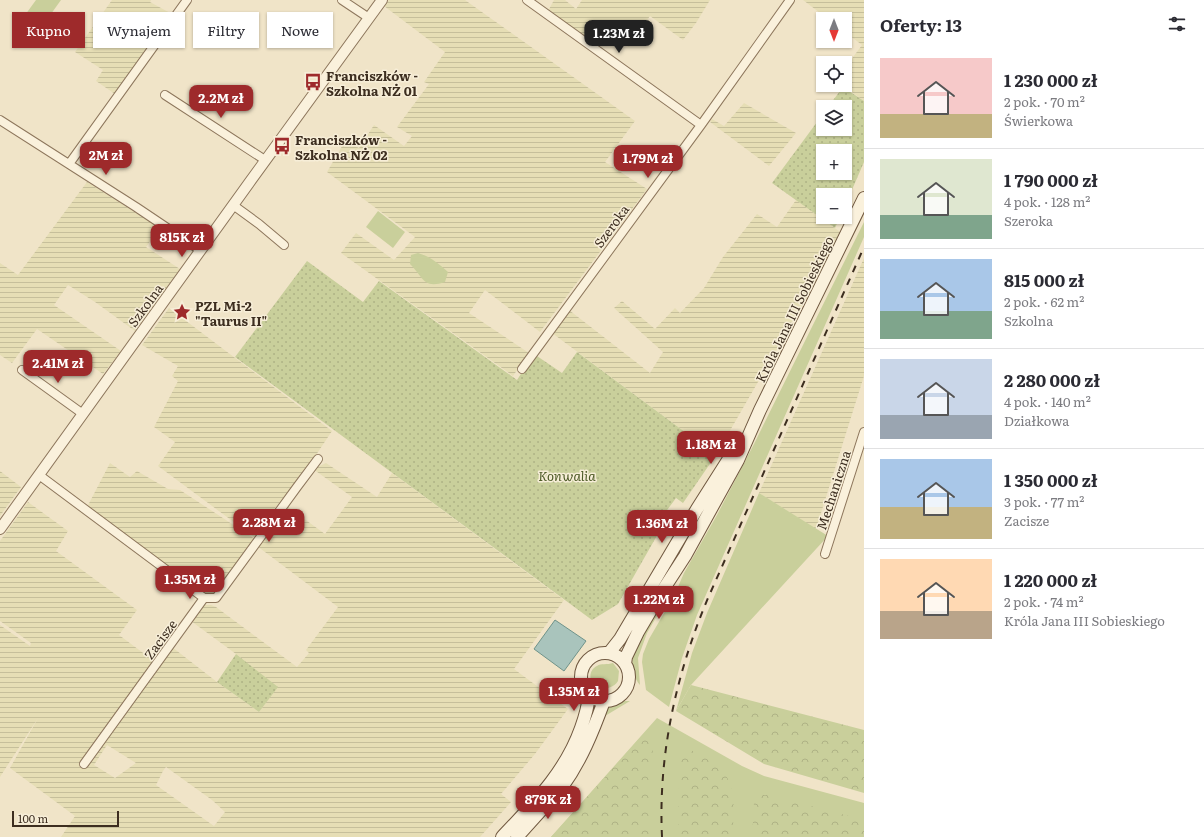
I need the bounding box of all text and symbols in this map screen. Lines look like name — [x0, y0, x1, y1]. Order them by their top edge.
chip: Kupno — [12, 12, 85, 48]
chip: Wynajem — [93, 12, 185, 48]
chip: Filtry — [193, 12, 259, 48]
chip: Nowe — [267, 12, 333, 48]
north arrow — [816, 12, 852, 48]
map controls — [816, 12, 852, 224]
text: Oferty: 13 — [880, 12, 962, 37]
icon: filters — [1166, 13, 1188, 35]
pin: 1.23M zł — [578, 20, 660, 54]
text: 1.23M zł — [593, 23, 645, 42]
button: locate — [816, 56, 852, 92]
place label: Franciszków - Szkolna NŻ 01 — [326, 66, 418, 100]
text: 1 230 000 zł — [1004, 67, 1097, 92]
bus stop icon: Franciszków - Szkolna NŻ 01 — [303, 72, 323, 92]
icon: home — [912, 74, 960, 122]
pin: 2.2M zł — [184, 85, 258, 119]
text: 2.2M zł — [198, 88, 244, 107]
text: 2 pok. · 70 m² — [1004, 92, 1085, 111]
button: layers — [816, 100, 852, 136]
text: Świerkowa — [1004, 111, 1073, 130]
place label: Franciszków - Szkolna NŻ 02 — [295, 130, 387, 164]
bus stop icon: Franciszków - Szkolna NŻ 02 — [272, 136, 292, 156]
pin: 2M zł — [78, 142, 134, 176]
button: + — [816, 144, 852, 180]
text: 2M zł — [89, 145, 123, 164]
pin: 1.79M zł — [607, 145, 689, 179]
text: 1.79M zł — [623, 148, 673, 167]
text: 1 790 000 zł — [1004, 167, 1098, 192]
icon: home — [912, 175, 960, 223]
button: − — [816, 188, 852, 224]
text: 4 pok. · 128 m² — [1004, 192, 1090, 211]
street label: Szeroka — [589, 201, 633, 251]
text: Szeroka — [1004, 211, 1053, 230]
pin: 815K zł — [145, 224, 219, 258]
text: 815K zł — [160, 227, 204, 246]
street label: Króla Jana III Sobieskiego — [750, 232, 838, 385]
text: 815 000 zł — [1004, 267, 1084, 292]
icon: home — [912, 275, 960, 323]
street label: Szkolna — [123, 280, 167, 330]
text: 2 pok. · 62 m² — [1004, 292, 1084, 311]
place label: PZL Mi-2 "Taurus II" — [195, 296, 267, 330]
place icon: PZL Mi-2 "Taurus II" — [172, 302, 192, 322]
text: Szkolna — [1004, 311, 1053, 330]
pin: 2.41M zł — [17, 350, 99, 384]
text: 2.41M zł — [32, 353, 84, 372]
text: 2 280 000 zł — [1004, 367, 1100, 392]
icon: home — [912, 375, 960, 423]
text: 4 pok. · 140 m² — [1004, 392, 1091, 411]
text: Działkowa — [1004, 411, 1069, 430]
pin: 1.18M zł — [670, 431, 752, 465]
text: 1.18M zł — [686, 434, 736, 453]
street label: Mechaniczna — [811, 448, 855, 532]
park label: Konwalia — [538, 466, 596, 485]
text: 1 350 000 zł — [1004, 467, 1097, 492]
icon: home — [912, 475, 960, 523]
text: 3 pok. · 77 m² — [1004, 492, 1084, 511]
pin: 2.28M zł — [228, 509, 310, 543]
pin: 1.36M zł — [621, 510, 703, 544]
text: Zacisze — [1004, 511, 1049, 530]
text: 2.28M zł — [242, 512, 296, 531]
text: 1.36M zł — [636, 513, 688, 532]
pin: 1.35M zł — [149, 566, 231, 600]
text: 1 220 000 zł — [1004, 567, 1097, 592]
text: 1.35M zł — [164, 569, 216, 588]
icon: home — [912, 575, 960, 623]
pin: 1.22M zł — [618, 586, 700, 620]
text: 1.22M zł — [634, 589, 684, 608]
text: 2 pok. · 74 m² — [1004, 592, 1084, 611]
text: Króla Jana III Sobieskiego — [1004, 611, 1165, 630]
street label: Zacisze — [139, 615, 181, 663]
pin: 1.35M zł — [533, 678, 615, 712]
text: 1.35M zł — [548, 681, 600, 700]
pin: 879K zł — [511, 786, 585, 820]
text: 879K zł — [525, 789, 571, 808]
scale bar — [12, 809, 119, 828]
text: 100 m — [18, 810, 48, 826]

